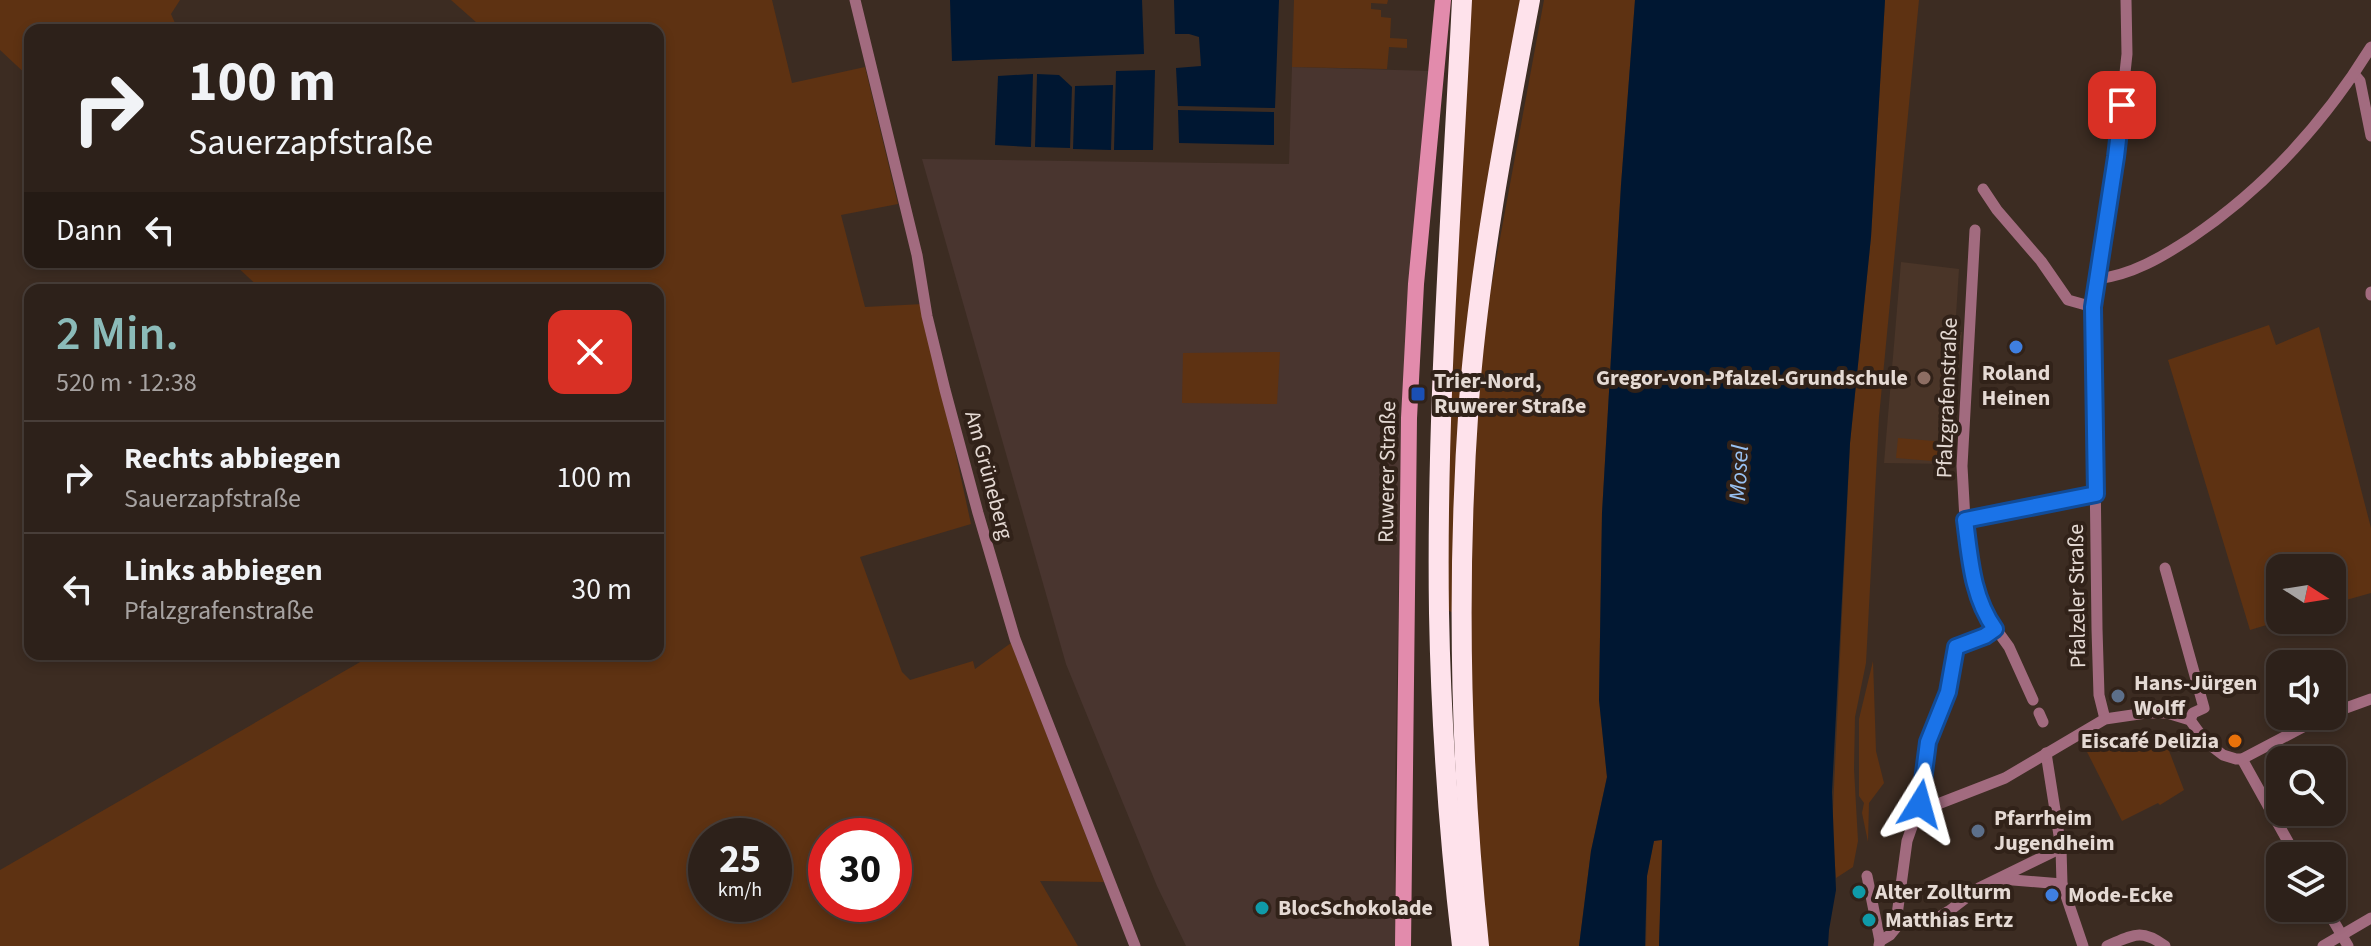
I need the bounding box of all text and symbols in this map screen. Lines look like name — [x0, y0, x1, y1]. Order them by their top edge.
text: 100 m — [188, 43, 336, 122]
icon: right — [56, 56, 160, 160]
pin — [2088, 71, 2156, 139]
icon: arrive — [2100, 83, 2144, 127]
text: Sauerzapfstraße — [188, 117, 433, 168]
icon: left — [138, 208, 182, 252]
text: Dann — [56, 209, 122, 252]
text: 2 Min. — [56, 300, 179, 368]
button: close — [548, 310, 632, 394]
street label: Pfalzgrafenstraße — [1928, 317, 1966, 479]
marker: Roland Heinen — [2007, 338, 2025, 356]
place label: Roland Heinen — [1982, 357, 2050, 414]
place label: Gregor-von-Pfalzel-Grundschule — [1596, 362, 1908, 394]
text: 520 m · 12:38 — [56, 364, 197, 401]
place label: Trier-Nord, Ruwerer Straße — [1434, 365, 1586, 422]
marker: Gregor-von-Pfalzel-Grundschule — [1915, 369, 1933, 387]
marker: Trier-Nord, Ruwerer Straße — [1409, 385, 1427, 403]
street label: Ruwerer Straße — [1370, 401, 1404, 543]
street label: Am Grüneberg — [956, 407, 1022, 543]
text: Rechts abbiegen — [124, 437, 341, 480]
water label: Mosel — [1720, 444, 1758, 502]
icon: right — [56, 455, 100, 499]
text: 100 m — [556, 456, 632, 499]
text: Sauerzapfstraße — [124, 480, 301, 517]
street label: Pfalzeler Straße — [2060, 524, 2094, 668]
text: Links abbiegen — [124, 549, 323, 592]
north arrow — [2266, 554, 2346, 634]
map controls — [2266, 554, 2346, 922]
icon: left — [56, 567, 100, 611]
text: 30 m — [571, 568, 632, 611]
text: Pfalzgrafenstraße — [124, 592, 314, 629]
button: sound — [2266, 650, 2346, 730]
place label: Hans-Jürgen Wolff — [2134, 667, 2257, 724]
marker: Hans-Jürgen Wolff — [2109, 687, 2127, 705]
place label: Eiscafé Delizia — [2081, 725, 2219, 757]
marker: Eiscafé Delizia — [2226, 732, 2244, 750]
button: search — [2266, 746, 2346, 826]
position arrow — [1878, 762, 1962, 846]
place label: Pfarrheim Jugendheim — [1994, 802, 2115, 859]
speed limit sign: 30 — [808, 818, 912, 922]
marker: Pfarrheim Jugendheim — [1969, 822, 1987, 840]
text: 25 — [719, 831, 761, 888]
button: layers — [2266, 842, 2346, 922]
text: km/h — [718, 876, 762, 904]
place label: Alter Zollturm — [1874, 876, 2011, 908]
place label: Mode-Ecke — [2068, 879, 2173, 911]
marker: Alter Zollturm — [1850, 883, 1868, 901]
marker: Mode-Ecke — [2043, 886, 2061, 904]
place label: BlocSchokolade — [1278, 892, 1433, 924]
marker: BlocSchokolade — [1253, 899, 1271, 917]
place label: Matthias Ertz — [1885, 904, 2013, 936]
marker: Matthias Ertz — [1860, 911, 1878, 929]

